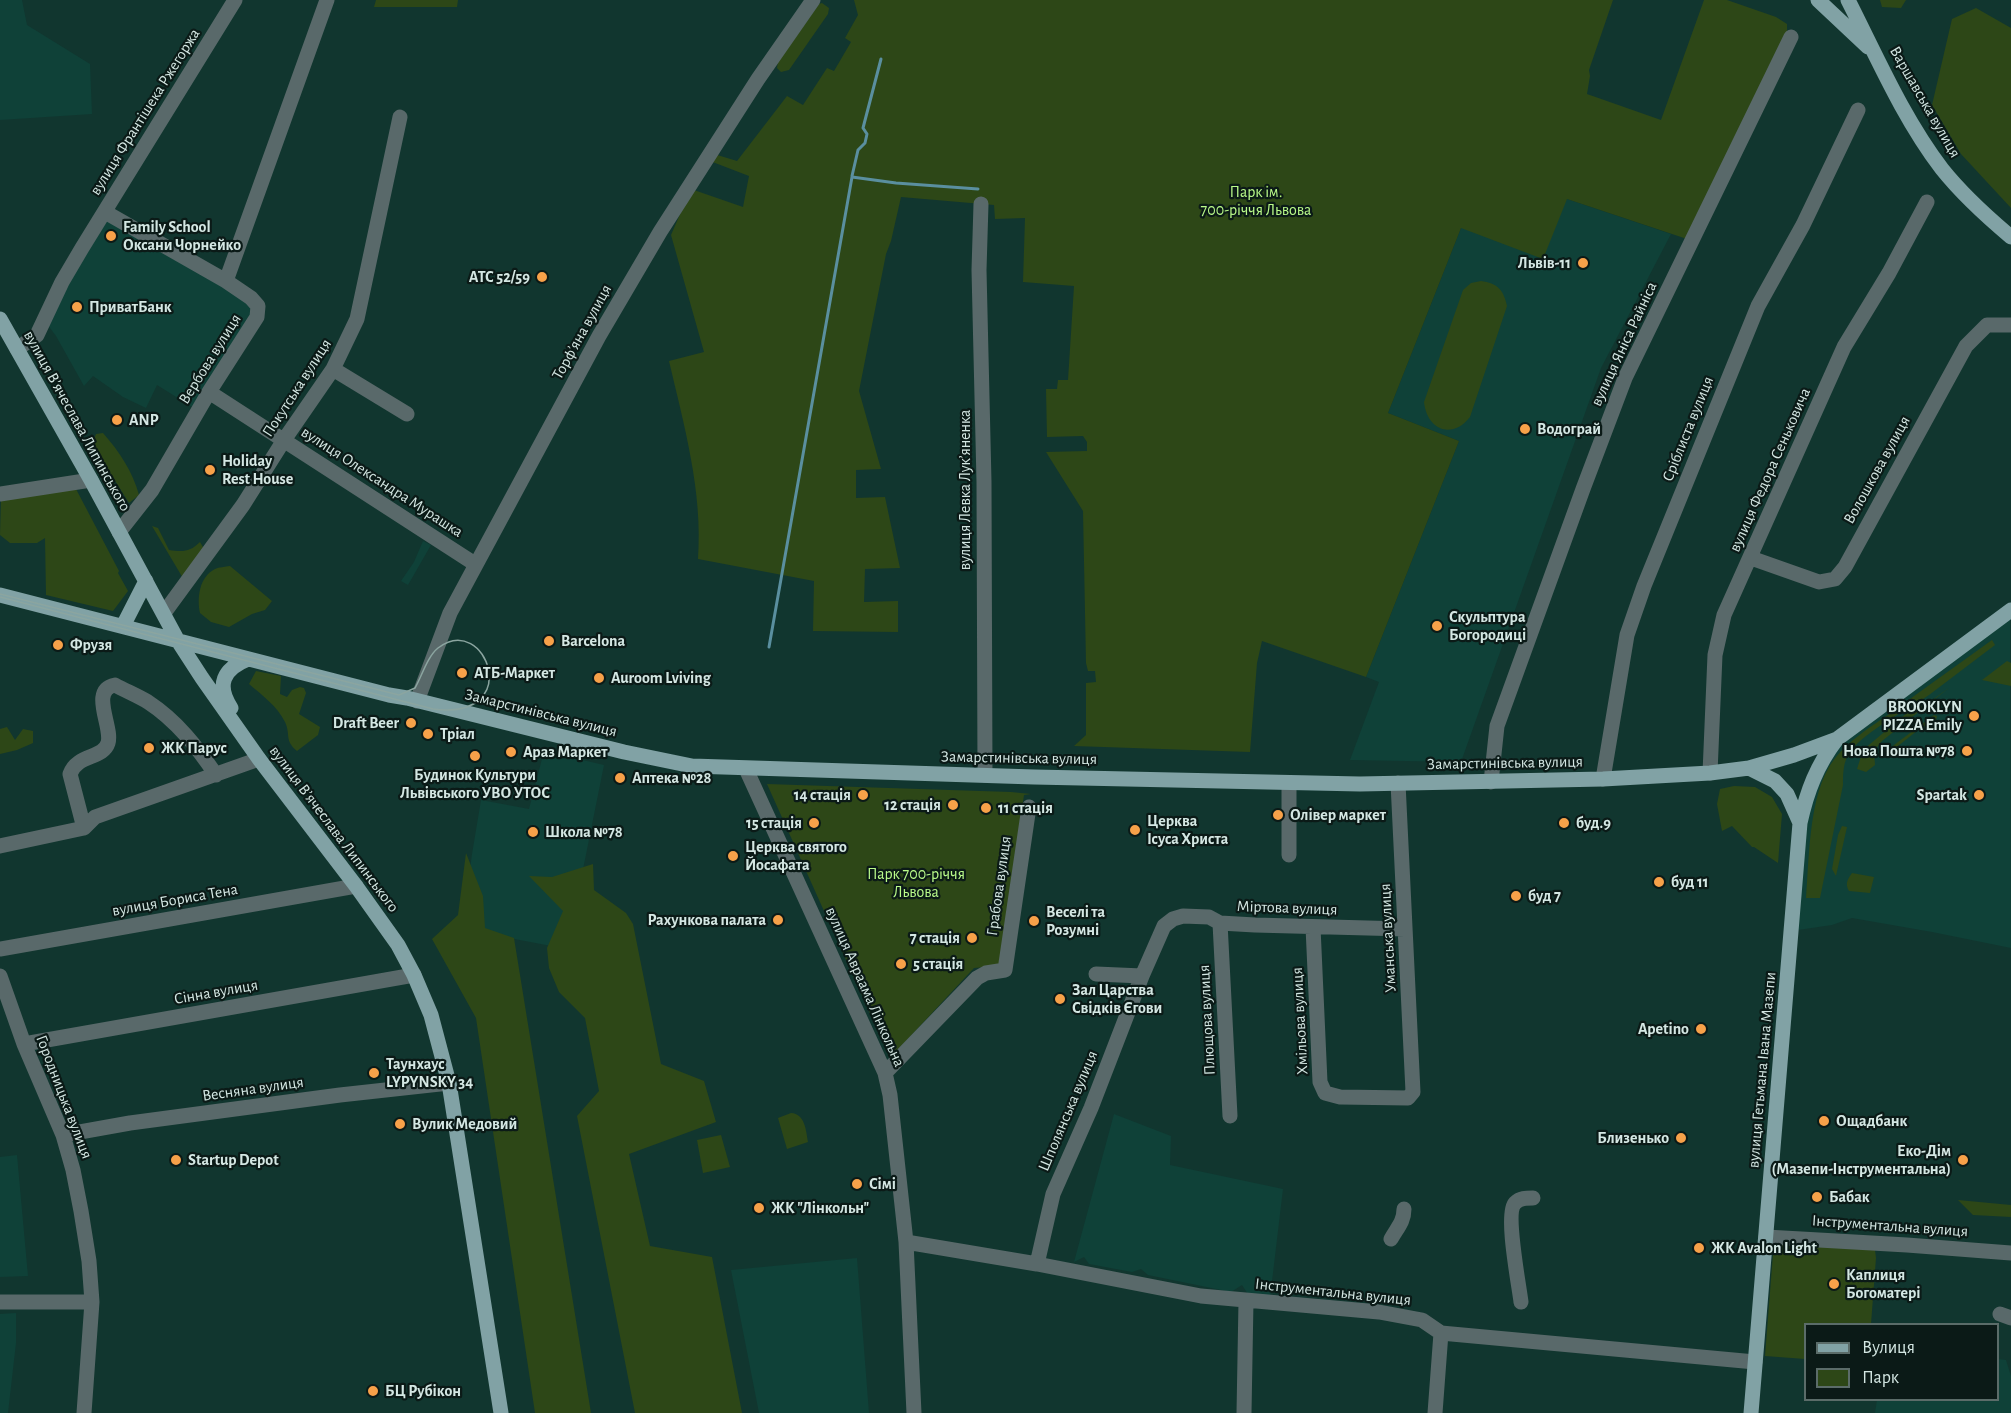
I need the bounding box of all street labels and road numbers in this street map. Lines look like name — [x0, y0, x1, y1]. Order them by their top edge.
street label: вулиця Франтішека Ржегоржа — [86, 25, 204, 199]
street label: Варшавська вулиця — [1885, 43, 1965, 161]
street label: вулиця Яніса Райніса — [1587, 279, 1661, 409]
street label: Торфʼяна вулиця — [548, 281, 616, 383]
street label: Вербова вулиця — [175, 310, 245, 408]
street label: вулиця Вʼячеслава Липинського — [19, 327, 135, 515]
street label: Покутська вулиця — [258, 335, 336, 441]
street label: Сріблиста вулиця — [1658, 374, 1718, 484]
street label: вулиця Федора Сеньковича — [1725, 385, 1815, 555]
street label: вулиця Левка Лукʼяненка — [955, 410, 975, 570]
street label: Волошкова вулиця — [1839, 413, 1915, 527]
street label: вулиця Олександра Мурашка — [297, 422, 467, 542]
street label: Замарстинівська вулиця — [463, 685, 619, 741]
street label: вулиця Вʼячеслава Липинського — [265, 742, 403, 916]
street label: Замарстинівська вулиця — [941, 747, 1097, 769]
street label: Замарстинівська вулиця — [1427, 752, 1583, 774]
street label: Грабова вулиця — [982, 835, 1016, 937]
street label: вулиця Бориса Тена — [111, 879, 239, 921]
street label: Уманська вулиця — [1376, 883, 1400, 993]
street label: Міртова вулиця — [1236, 897, 1338, 919]
street label: вулиця Авраама Лінкольна — [821, 904, 909, 1070]
street label: Плющова вулиця — [1195, 964, 1219, 1076]
street label: Хмільова вулиця — [1288, 967, 1312, 1075]
street label: вулиця Гетьмана Івана Мазепи — [1744, 971, 1780, 1169]
street label: Сінна вулиця — [173, 975, 259, 1009]
street label: Городницька вулиця — [32, 1032, 96, 1162]
street label: Шполянська вулиця — [1034, 1048, 1102, 1174]
street label: Весняна вулиця — [201, 1072, 305, 1106]
street label: Інструментальна вулиця — [1811, 1211, 1969, 1241]
street label: Інструментальна вулиця — [1254, 1274, 1412, 1310]

